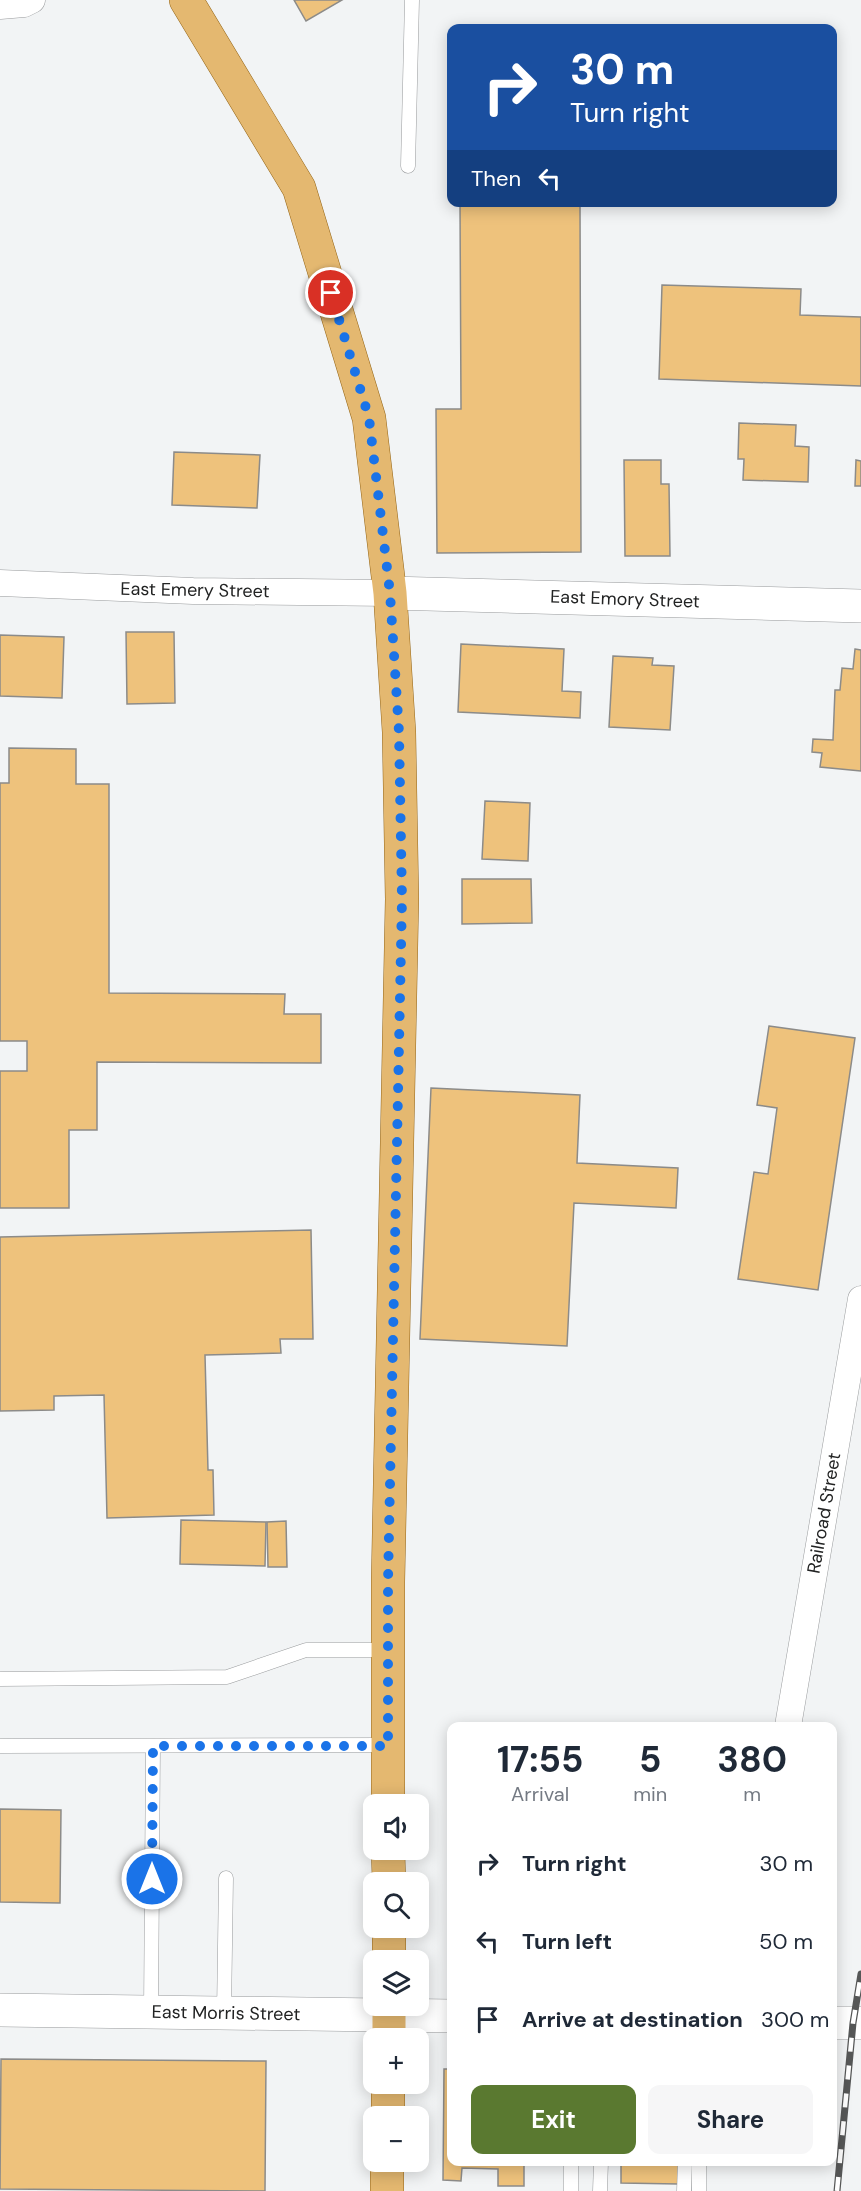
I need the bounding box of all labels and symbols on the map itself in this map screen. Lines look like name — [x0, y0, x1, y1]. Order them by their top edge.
pin — [305, 267, 356, 318]
street label: East Emery Street — [120, 577, 270, 603]
street label: East Emory Street — [550, 584, 700, 614]
street label: Railroad Street — [802, 1451, 846, 1575]
position arrow — [120, 1847, 184, 1911]
street label: East Morris Street — [151, 2000, 301, 2026]

